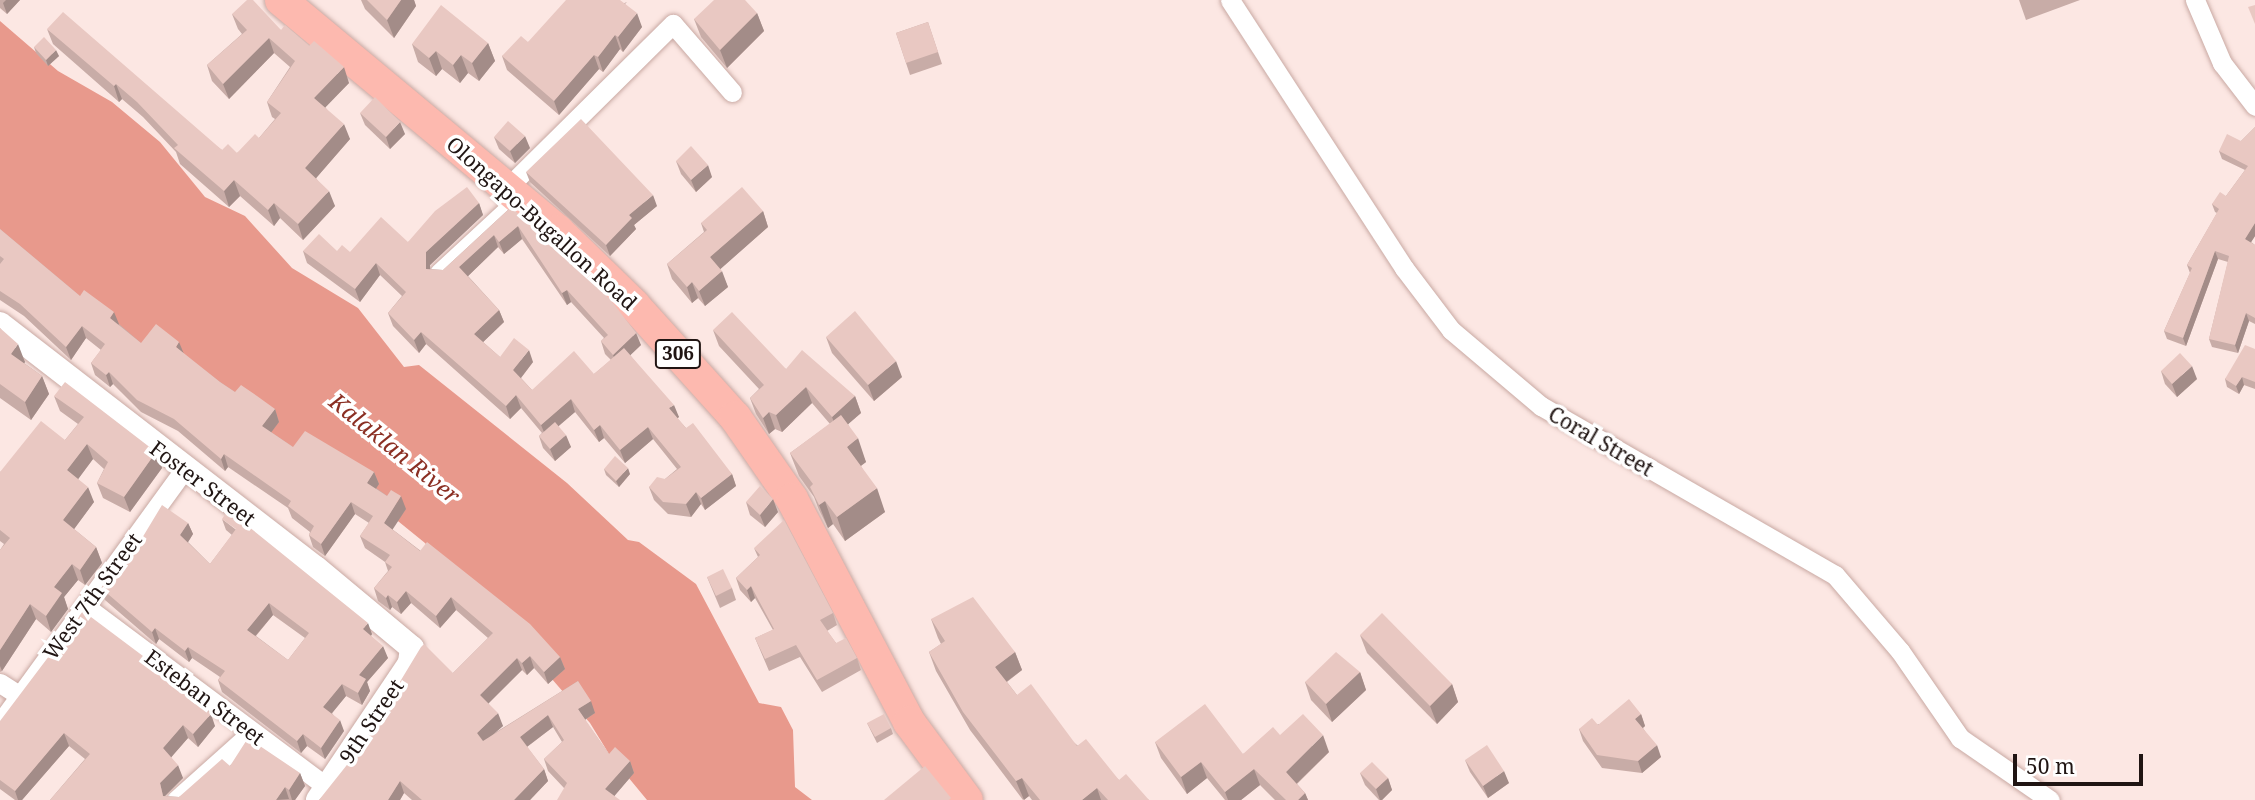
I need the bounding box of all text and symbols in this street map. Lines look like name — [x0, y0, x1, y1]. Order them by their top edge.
street label: Olongapo-Bugallon Road — [442, 131, 642, 315]
road number: 306 — [654, 338, 702, 370]
water label: Kalaklan River — [324, 387, 466, 509]
street label: Coral Street — [1544, 401, 1658, 481]
street label: Foster Street — [145, 435, 261, 531]
street label: West 7th Street — [37, 528, 147, 664]
street label: Esteban Street — [140, 644, 270, 750]
street label: 9th Street — [334, 674, 408, 768]
scale bar — [2017, 740, 2146, 784]
text: 50 m — [2026, 752, 2075, 780]

